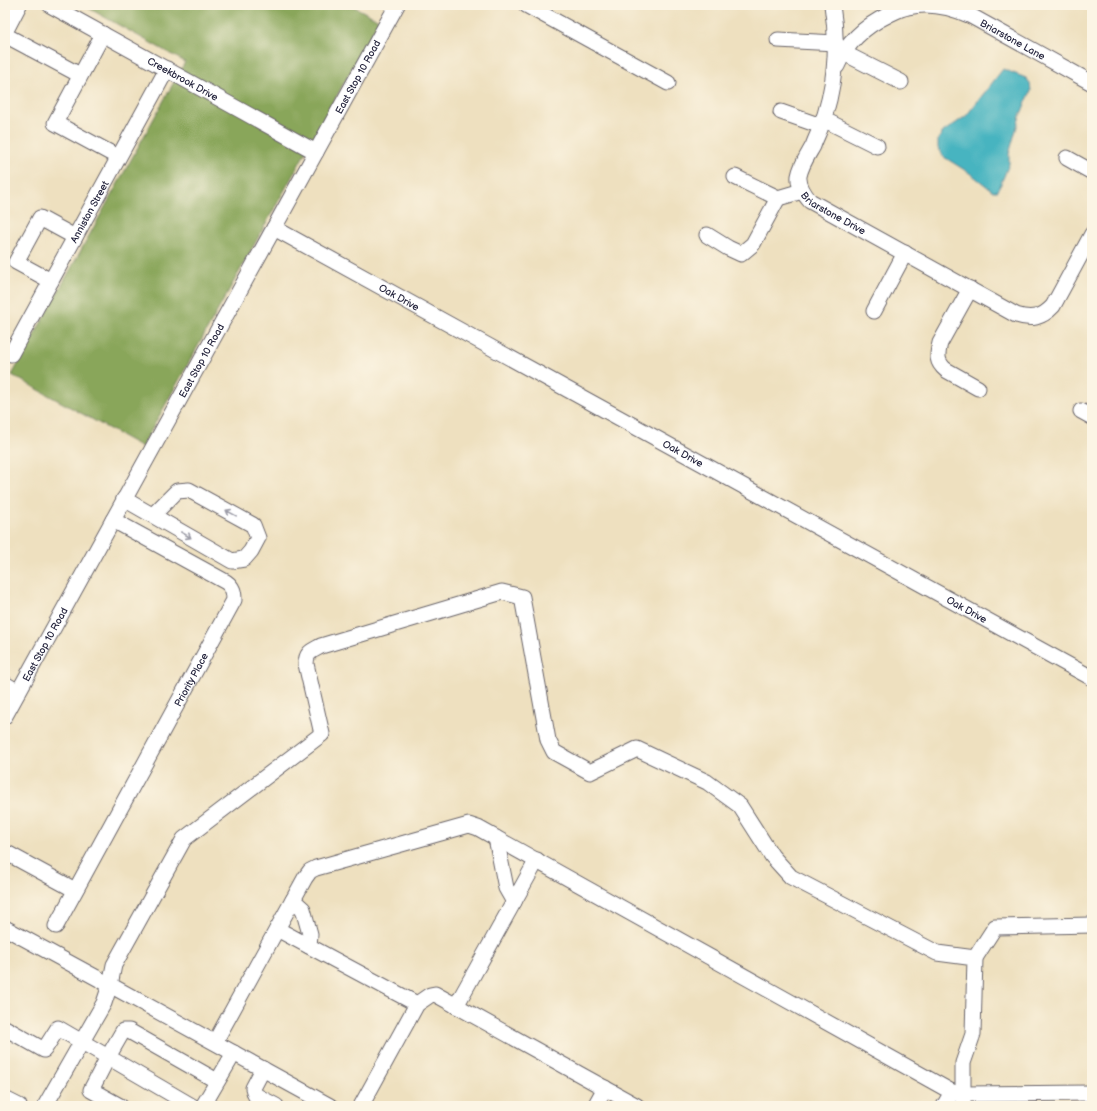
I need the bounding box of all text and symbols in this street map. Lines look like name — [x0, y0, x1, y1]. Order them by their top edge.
street label: Briarstone Lane — [978, 17, 1047, 63]
street label: East Stop 10 Road — [333, 38, 384, 116]
street label: Creekbrook Drive — [145, 55, 220, 104]
street label: Anniston Street — [68, 179, 112, 245]
street label: Briarstone Drive — [798, 190, 868, 238]
street label: Oak Drive — [376, 282, 421, 314]
street label: East Stop 10 Road — [177, 322, 227, 400]
street label: Oak Drive — [660, 438, 705, 470]
one-way arrow — [225, 508, 237, 516]
one-way arrow — [180, 532, 192, 540]
street label: Oak Drive — [944, 594, 989, 626]
street label: East Stop 10 Road — [20, 605, 71, 684]
street label: Priority Place — [172, 651, 211, 709]

